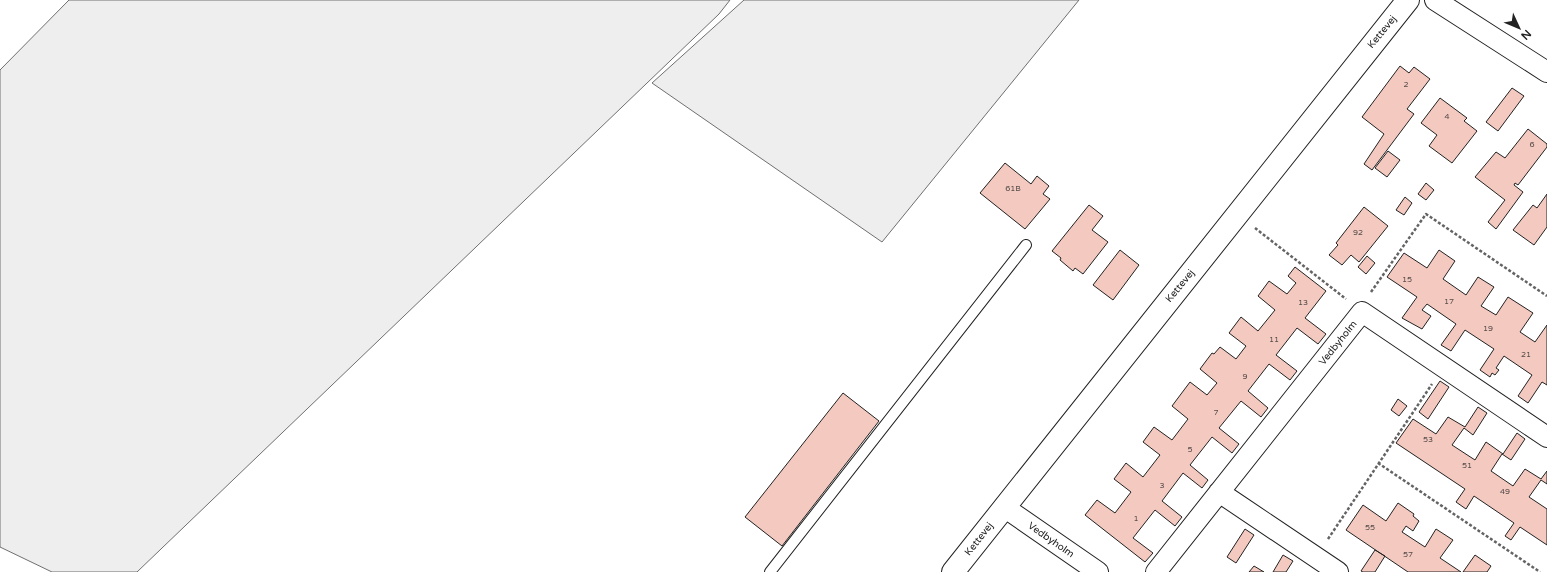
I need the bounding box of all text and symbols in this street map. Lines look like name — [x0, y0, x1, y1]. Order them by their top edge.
north arrow — [1499, 8, 1539, 48]
street label: Kettevej — [1365, 13, 1399, 51]
text: N — [1518, 27, 1534, 42]
house number: 2 — [1403, 80, 1409, 89]
house number: 4 — [1444, 112, 1450, 121]
house number: 6 — [1529, 140, 1535, 149]
house number: 61B — [1005, 184, 1021, 193]
house number: 92 — [1353, 228, 1363, 237]
street label: Kettevej — [1163, 267, 1197, 305]
house number: 15 — [1402, 275, 1412, 284]
house number: 17 — [1444, 297, 1454, 306]
house number: 13 — [1298, 298, 1308, 307]
street label: Vedbyholm — [1316, 318, 1360, 368]
house number: 19 — [1483, 324, 1493, 333]
house number: 11 — [1269, 335, 1279, 344]
house number: 21 — [1521, 350, 1531, 359]
house number: 9 — [1242, 372, 1248, 381]
house number: 7 — [1213, 408, 1219, 417]
house number: 53 — [1423, 435, 1433, 444]
house number: 5 — [1187, 445, 1193, 454]
house number: 51 — [1462, 461, 1472, 470]
house number: 3 — [1159, 481, 1165, 490]
house number: 49 — [1500, 487, 1510, 496]
house number: 1 — [1133, 514, 1139, 523]
street label: Kettevej — [962, 520, 996, 558]
street label: Vedbyholm — [1026, 520, 1076, 560]
house number: 55 — [1365, 523, 1375, 532]
house number: 57 — [1403, 550, 1413, 559]

